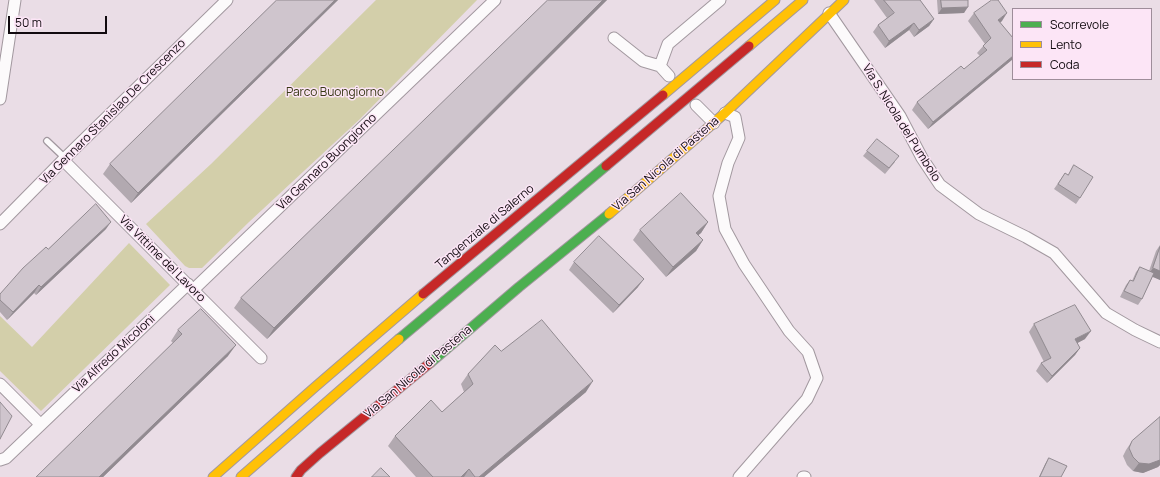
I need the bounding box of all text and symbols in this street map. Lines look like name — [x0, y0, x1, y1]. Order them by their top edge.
scale bar — [10, 8, 109, 34]
legend — [1012, 8, 1152, 80]
text: 50 m — [15, 14, 42, 31]
text: Scorrevole — [1050, 16, 1109, 33]
street label: Via Gennaro Stanislao De Crescenzo — [37, 36, 189, 188]
text: Lento — [1050, 36, 1082, 53]
text: Coda — [1050, 56, 1079, 73]
street label: Via S. Nicola del Pumbolo — [859, 62, 943, 184]
park label: Parco Buongiorno — [286, 86, 384, 100]
street label: Via Gennaro Buongiorno — [274, 111, 380, 213]
street label: Via San Nicola di Pastena — [610, 114, 722, 214]
street label: Tangenziale di Salerno — [433, 182, 537, 272]
street label: Via Vittime del Lavoro — [116, 213, 208, 305]
street label: Via Alfredo Micoloni — [70, 312, 158, 396]
street label: Via San Nicola di Pastena — [361, 323, 475, 421]

